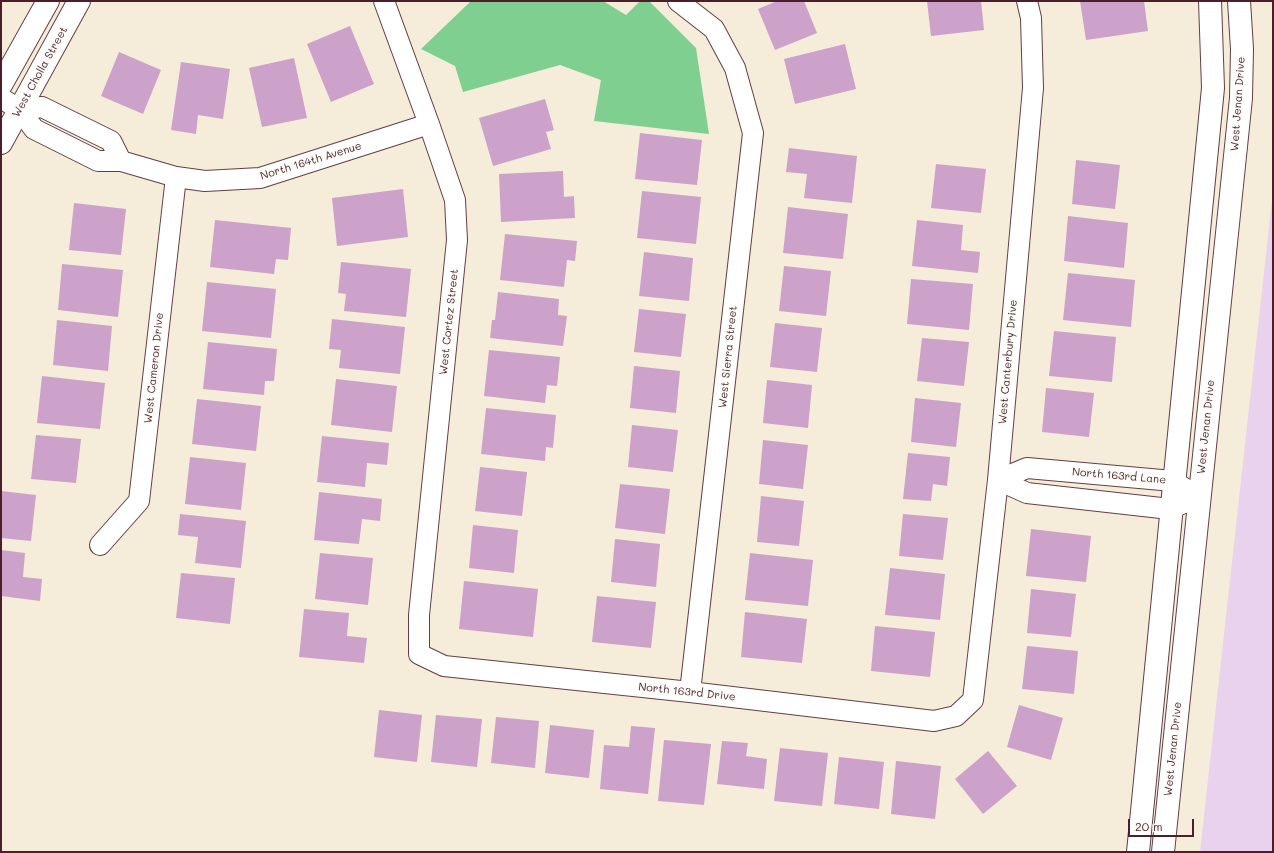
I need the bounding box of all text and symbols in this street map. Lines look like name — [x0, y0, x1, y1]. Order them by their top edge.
street label: West Cholla Street — [10, 24, 70, 120]
street label: West Jenan Drive — [1228, 56, 1248, 152]
street label: North 164th Avenue — [259, 139, 363, 183]
street label: West Cortez Street — [437, 268, 461, 376]
street label: West Canterbury Drive — [996, 299, 1020, 425]
street label: West Sierra Street — [716, 305, 740, 409]
street label: West Cameron Drive — [142, 312, 166, 424]
street label: West Jenan Drive — [1194, 379, 1218, 475]
street label: North 163rd Lane — [1071, 465, 1167, 487]
street label: North 163rd Drive — [638, 680, 736, 704]
street label: West Jenan Drive — [1161, 701, 1185, 797]
scale bar — [1130, 811, 1196, 837]
text: 20 m — [1135, 818, 1163, 834]

